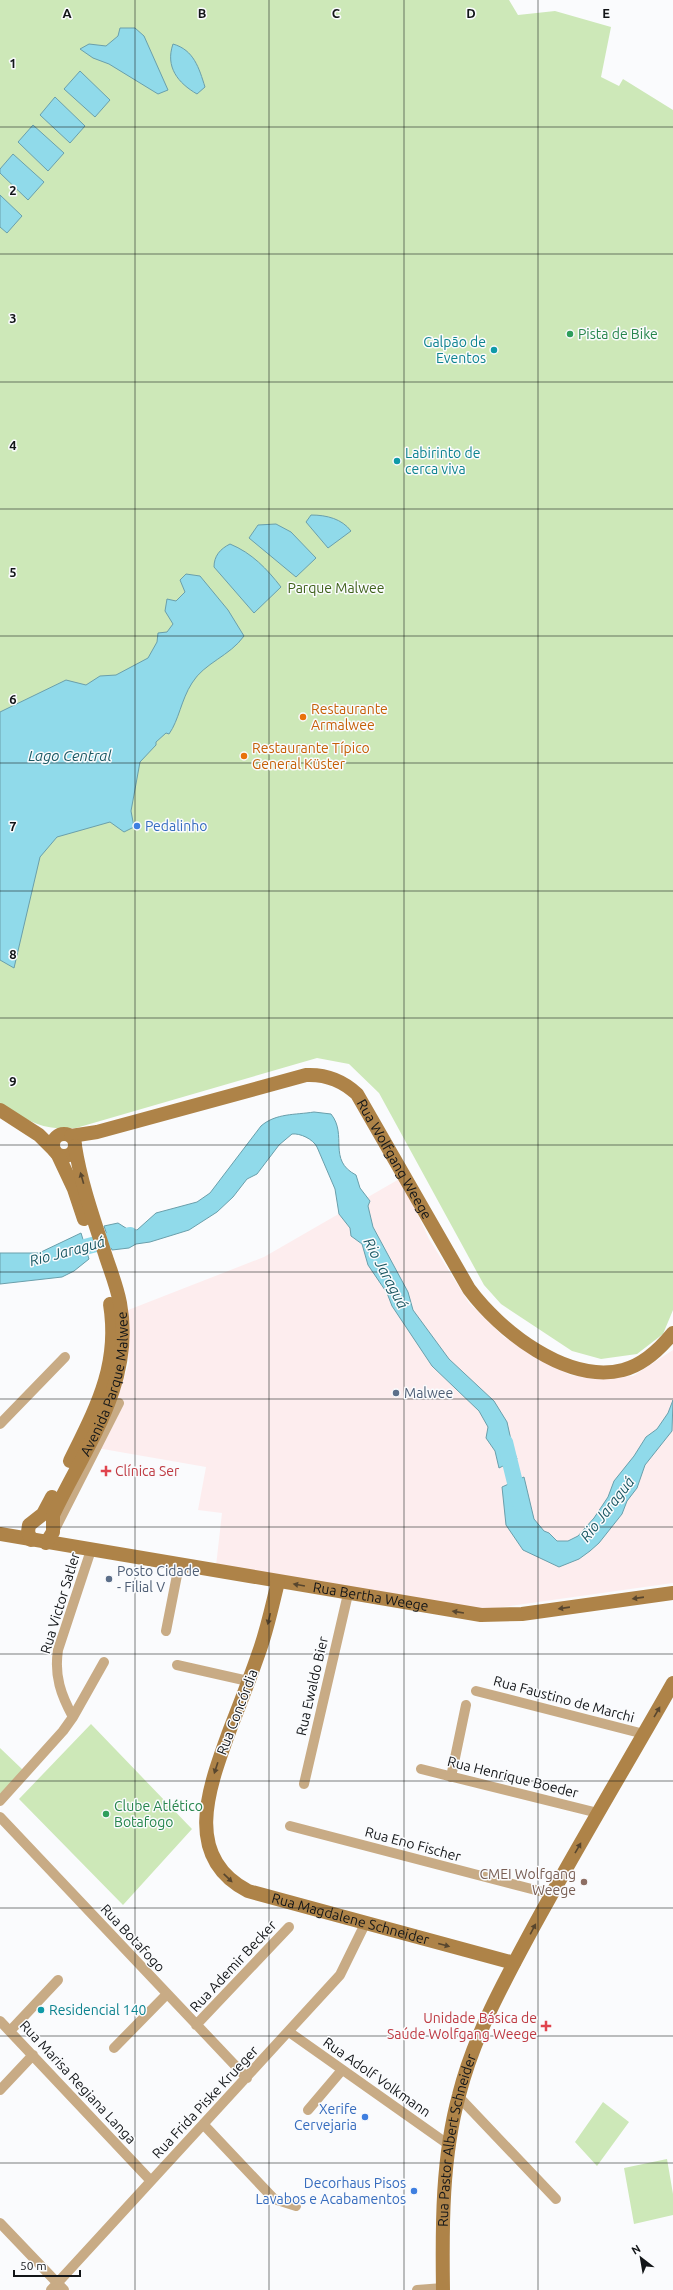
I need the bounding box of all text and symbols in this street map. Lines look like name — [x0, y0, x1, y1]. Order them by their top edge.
text: A — [62, 6, 72, 20]
text: B — [198, 6, 207, 20]
text: C — [332, 6, 341, 20]
text: D — [466, 6, 476, 20]
text: E — [602, 6, 610, 20]
text: 1 — [9, 56, 17, 70]
text: 2 — [9, 183, 17, 197]
text: 3 — [9, 311, 17, 325]
place label: Pista de Bike — [578, 326, 658, 342]
marker: Pista de Bike — [565, 329, 575, 339]
place label: Galpão de Eventos — [423, 334, 486, 366]
marker: Galpão de Eventos — [489, 345, 499, 355]
text: 4 — [9, 438, 17, 452]
place label: Labirinto de cerca viva — [405, 445, 480, 477]
marker: Labirinto de cerca viva — [392, 456, 402, 466]
text: 5 — [9, 565, 17, 579]
park label: Parque Malwee — [287, 580, 385, 596]
text: 6 — [9, 692, 17, 706]
place label: Restaurante Armalwee — [311, 701, 388, 733]
marker: Restaurante Armalwee — [298, 712, 308, 722]
place label: Restaurante Típico General Küster — [252, 740, 370, 772]
water label: Lago Central — [28, 747, 112, 764]
marker: Restaurante Típico General Küster — [239, 751, 249, 761]
place label: Pedalinho — [145, 818, 207, 834]
text: 7 — [9, 819, 17, 833]
marker: Pedalinho — [132, 821, 142, 831]
text: 8 — [9, 947, 17, 961]
text: 9 — [9, 1074, 17, 1088]
street label: Rua Wolfgang Weege — [354, 1096, 435, 1222]
one-way arrow — [78, 1172, 84, 1184]
water label: Rio Jaraguá — [27, 1233, 107, 1269]
water label: Rio Jaraguá — [360, 1235, 412, 1311]
street label: Avenida Parque Malwee — [77, 1311, 131, 1459]
place label: Malwee — [404, 1385, 453, 1401]
marker: Malwee — [391, 1388, 401, 1398]
place label: Clínica Ser — [115, 1463, 180, 1479]
marker: Clínica Ser — [100, 1465, 112, 1477]
water label: Rio Jaraguá — [576, 1473, 638, 1545]
street label: Rua Victor Satler — [37, 1550, 83, 1656]
place label: Posto Cidade - Filial V — [117, 1563, 200, 1595]
marker: Posto Cidade - Filial V — [104, 1574, 114, 1584]
street label: Rua Bertha Weege — [312, 1579, 430, 1614]
one-way arrow — [293, 1582, 305, 1588]
one-way arrow — [632, 1595, 644, 1601]
one-way arrow — [558, 1605, 570, 1611]
one-way arrow — [452, 1609, 464, 1615]
one-way arrow — [265, 1613, 271, 1626]
street label: Rua Ewaldo Bier — [293, 1634, 331, 1737]
street label: Rua Concórdia — [213, 1667, 261, 1757]
street label: Rua Faustino de Marchi — [492, 1672, 636, 1726]
one-way arrow — [653, 1706, 660, 1717]
street label: Rua Henrique Boeder — [446, 1753, 581, 1801]
one-way arrow — [213, 1763, 219, 1775]
place label: Clube Atlético Botafogo — [114, 1798, 203, 1830]
marker: Clube Atlético Botafogo — [101, 1809, 111, 1819]
street label: Rua Eno Fischer — [363, 1823, 463, 1865]
one-way arrow — [574, 1842, 581, 1854]
place label: CMEI Wolfgang Weege — [479, 1866, 576, 1898]
one-way arrow — [223, 1873, 233, 1882]
marker: CMEI Wolfgang Weege — [579, 1877, 589, 1887]
street label: Rua Magdalene Schneider — [270, 1890, 432, 1948]
street label: Rua Botafogo — [98, 1901, 168, 1975]
street label: Rua Ademir Becker — [187, 1916, 280, 2015]
one-way arrow — [529, 1923, 536, 1935]
one-way arrow — [438, 1942, 450, 1948]
place label: Residencial 140 — [49, 2002, 147, 2018]
marker: Residencial 140 — [36, 2005, 46, 2015]
place label: Unidade Básica de Saúde Wolfgang Weege — [387, 2010, 537, 2042]
street label: Rua Marisa Regiana Langa — [17, 2017, 139, 2147]
marker: Unidade Básica de Saúde Wolfgang Weege — [540, 2020, 552, 2032]
street label: Rua Adolf Volkmann — [320, 2034, 434, 2120]
street label: Rua Frida Piske Krueger — [149, 2042, 262, 2162]
street label: Rua Pastor Albert Schneider — [435, 2051, 479, 2227]
place label: Xerife Cervejaria — [294, 2101, 357, 2133]
marker: Xerife Cervejaria — [360, 2112, 370, 2122]
place label: Decorhaus Pisos Lavabos e Acabamentos — [255, 2175, 406, 2207]
marker: Decorhaus Pisos Lavabos e Acabamentos — [409, 2186, 419, 2196]
north arrow — [621, 2238, 661, 2278]
text: N — [629, 2242, 642, 2257]
scale bar — [14, 2252, 80, 2278]
text: 50 m — [20, 2259, 47, 2272]

